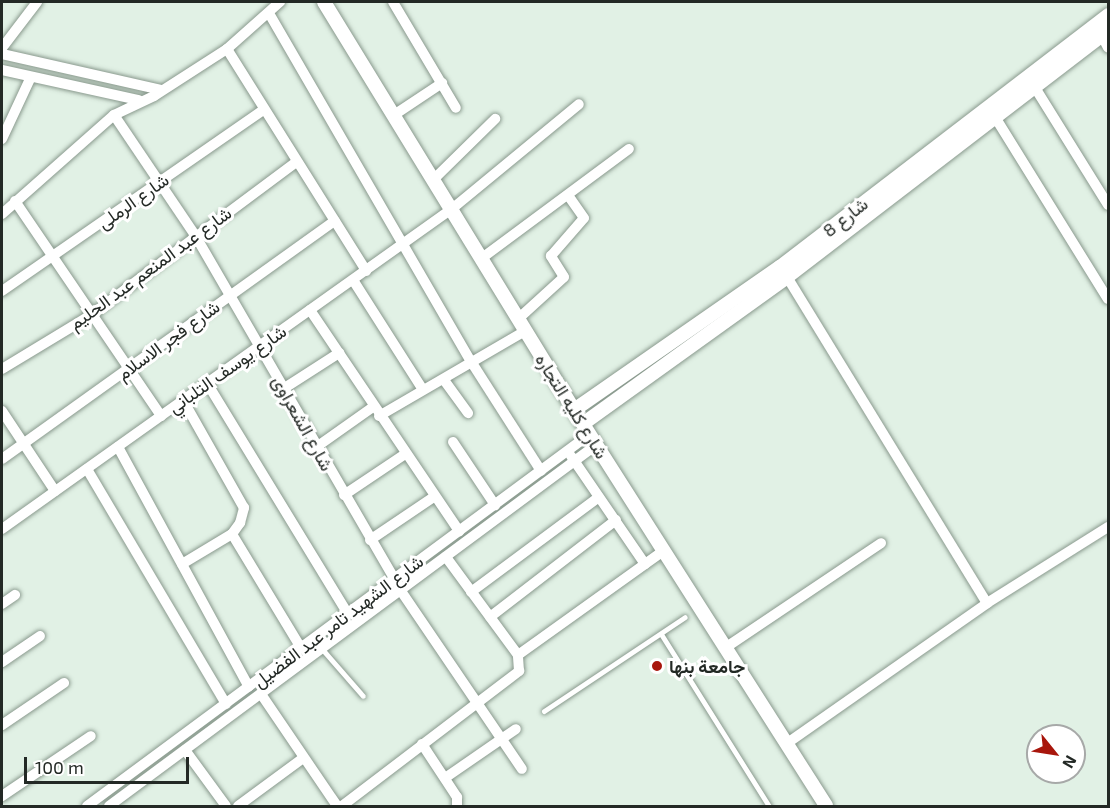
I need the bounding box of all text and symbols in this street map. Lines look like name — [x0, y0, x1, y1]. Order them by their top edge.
street label: شارع الرملى — [93, 169, 173, 233]
street label: شارع 8 — [818, 193, 872, 241]
street label: شارع عبد المنعم عبد الحليم — [65, 202, 235, 334]
street label: شارع فجر الاسلام — [112, 295, 224, 385]
street label: شارع يوسف التلباني — [164, 320, 290, 418]
street label: شارع كليه التجاره — [531, 350, 613, 462]
street label: شارع الشعراوى — [268, 372, 338, 474]
street label: شارع الشهيد تامر عبد الفضيل — [249, 550, 427, 692]
place label: جامعة بنها — [669, 655, 745, 677]
marker: جامعة بنها — [650, 659, 664, 673]
north arrow — [1026, 724, 1086, 784]
scale bar — [27, 745, 192, 783]
text: N — [1059, 752, 1081, 772]
text: 100 m — [35, 756, 84, 778]

